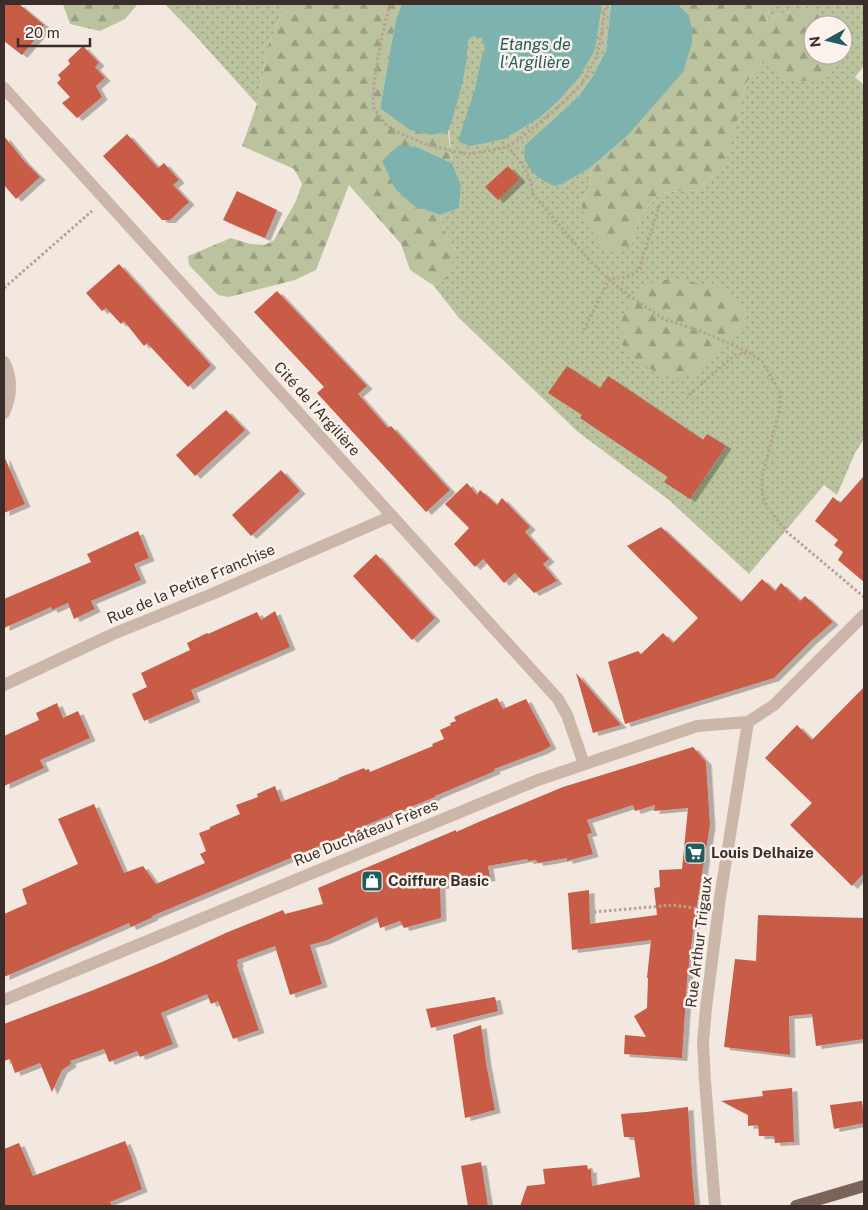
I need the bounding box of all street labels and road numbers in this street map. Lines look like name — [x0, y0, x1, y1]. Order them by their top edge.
street label: Cité de l'Argilière — [271, 358, 364, 459]
street label: Rue de la Petite Franchise — [104, 540, 277, 627]
street label: Rue Duchâteau Frères — [291, 796, 440, 869]
street label: Rue Arthur Trigaux — [682, 875, 715, 1009]

